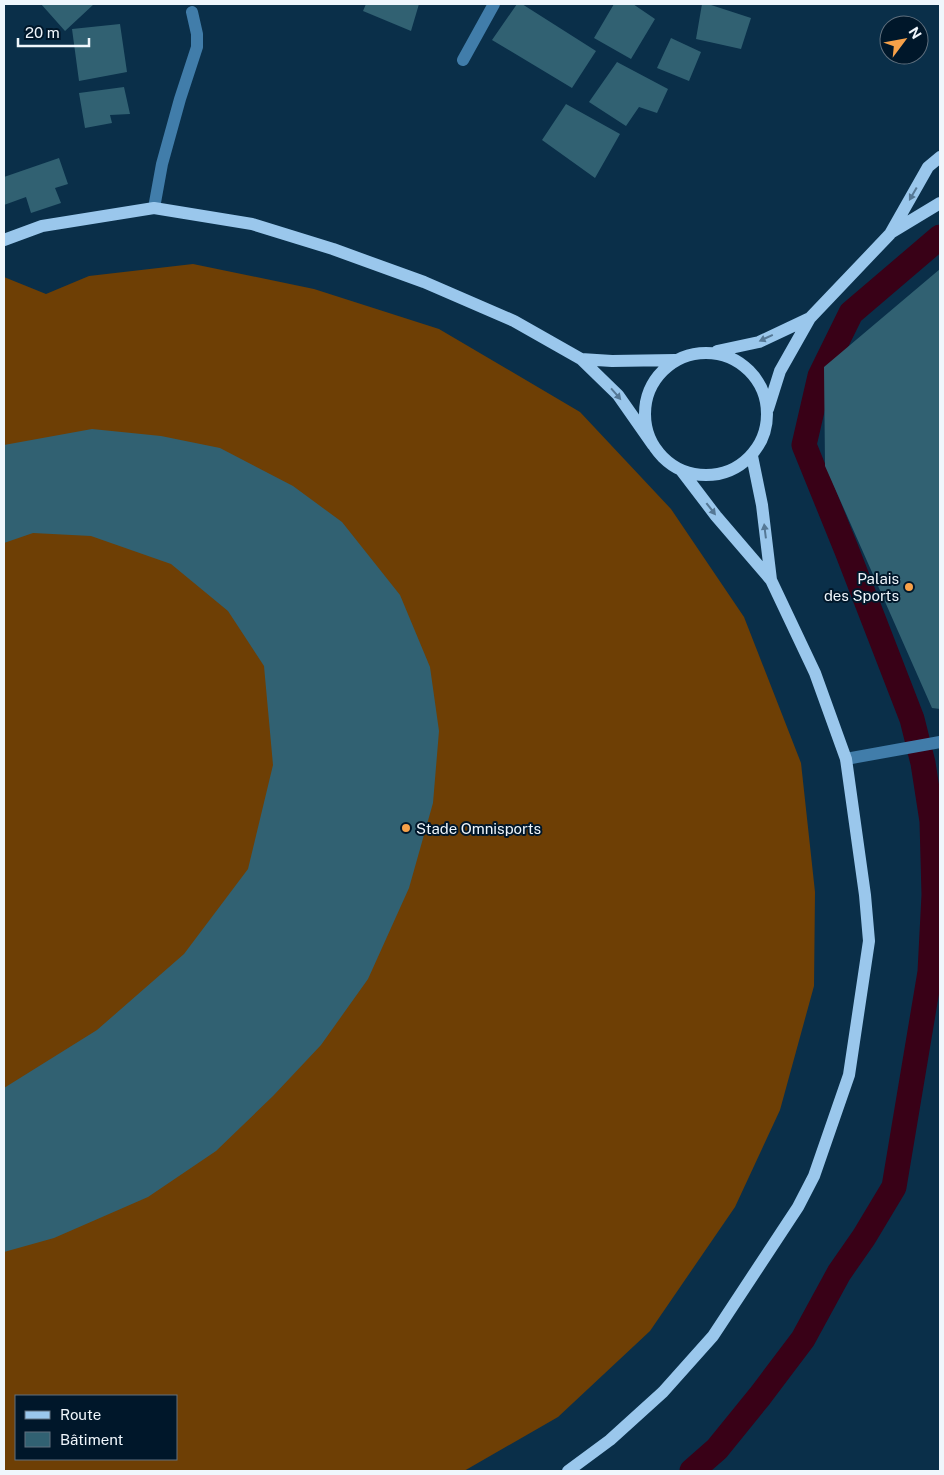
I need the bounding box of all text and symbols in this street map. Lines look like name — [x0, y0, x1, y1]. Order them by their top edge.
scale bar — [18, 15, 89, 47]
north arrow — [879, 15, 929, 65]
text: 20 m — [25, 24, 60, 41]
text: N — [905, 24, 925, 42]
one-way arrow — [909, 186, 917, 201]
one-way arrow — [759, 335, 773, 343]
one-way arrow — [610, 387, 621, 400]
one-way arrow — [705, 502, 716, 515]
one-way arrow — [761, 523, 769, 539]
place label: Palais des Sports — [824, 570, 899, 604]
marker: Palais des Sports — [903, 581, 915, 593]
place label: Stade Omnisports — [416, 820, 541, 837]
marker: Stade Omnisports — [400, 822, 412, 834]
legend — [15, 1395, 178, 1460]
text: Route — [60, 1406, 101, 1423]
text: Bâtiment — [60, 1431, 123, 1448]

